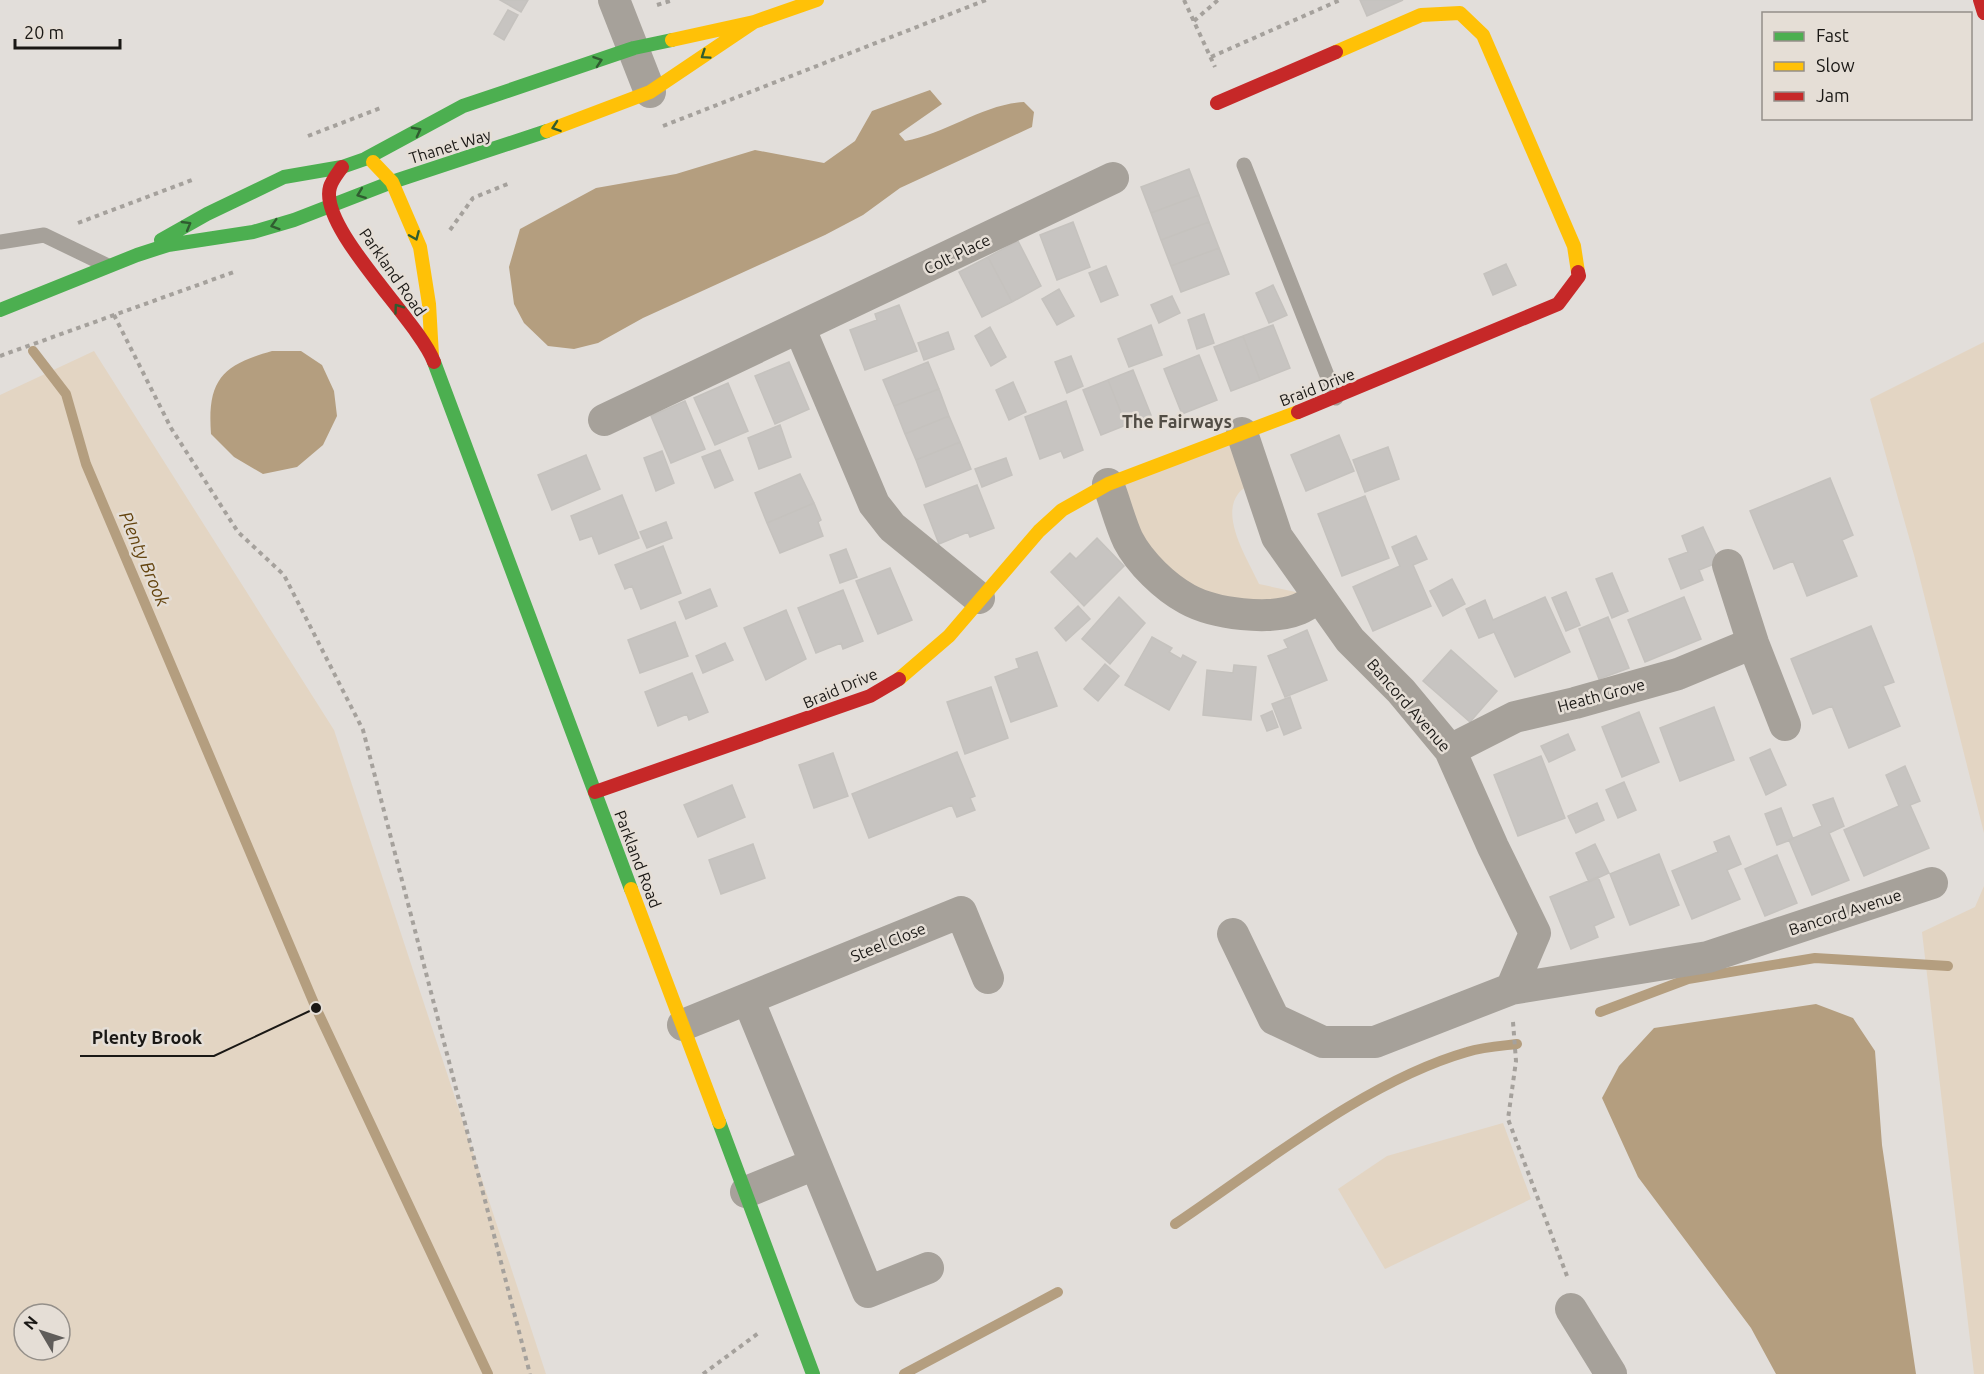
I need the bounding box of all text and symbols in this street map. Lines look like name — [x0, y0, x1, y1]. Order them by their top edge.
scale bar — [15, 12, 120, 50]
legend — [1762, 12, 1972, 120]
text: 20 m — [24, 22, 64, 42]
text: Fast — [1816, 25, 1849, 45]
one-way arrow — [701, 48, 712, 59]
one-way arrow — [592, 55, 603, 68]
text: Slow — [1816, 55, 1855, 75]
text: Jam — [1816, 85, 1850, 105]
one-way arrow — [551, 120, 562, 133]
street label: Thanet Way — [407, 125, 493, 167]
one-way arrow — [411, 127, 421, 138]
one-way arrow — [356, 186, 367, 199]
one-way arrow — [270, 218, 281, 230]
one-way arrow — [181, 221, 191, 233]
street label: Parkland Road — [356, 225, 430, 319]
one-way arrow — [408, 229, 420, 240]
street label: Colt Place — [921, 230, 993, 278]
one-way arrow — [394, 304, 405, 315]
street label: Braid Drive — [1277, 364, 1357, 410]
district label: The Fairways — [1122, 411, 1232, 431]
water label: Plenty Brook — [116, 508, 174, 610]
street label: Bancord Avenue — [1364, 655, 1454, 755]
street label: Braid Drive — [800, 664, 880, 712]
street label: Heath Grove — [1555, 675, 1647, 715]
street label: Parkland Road — [611, 808, 665, 910]
street label: Bancord Avenue — [1786, 885, 1904, 939]
street label: Steel Close — [848, 919, 928, 965]
callout: Plenty Brook — [80, 1020, 214, 1056]
text: Plenty Brook — [92, 1027, 202, 1047]
north arrow — [12, 1302, 72, 1362]
text: N — [20, 1312, 41, 1333]

